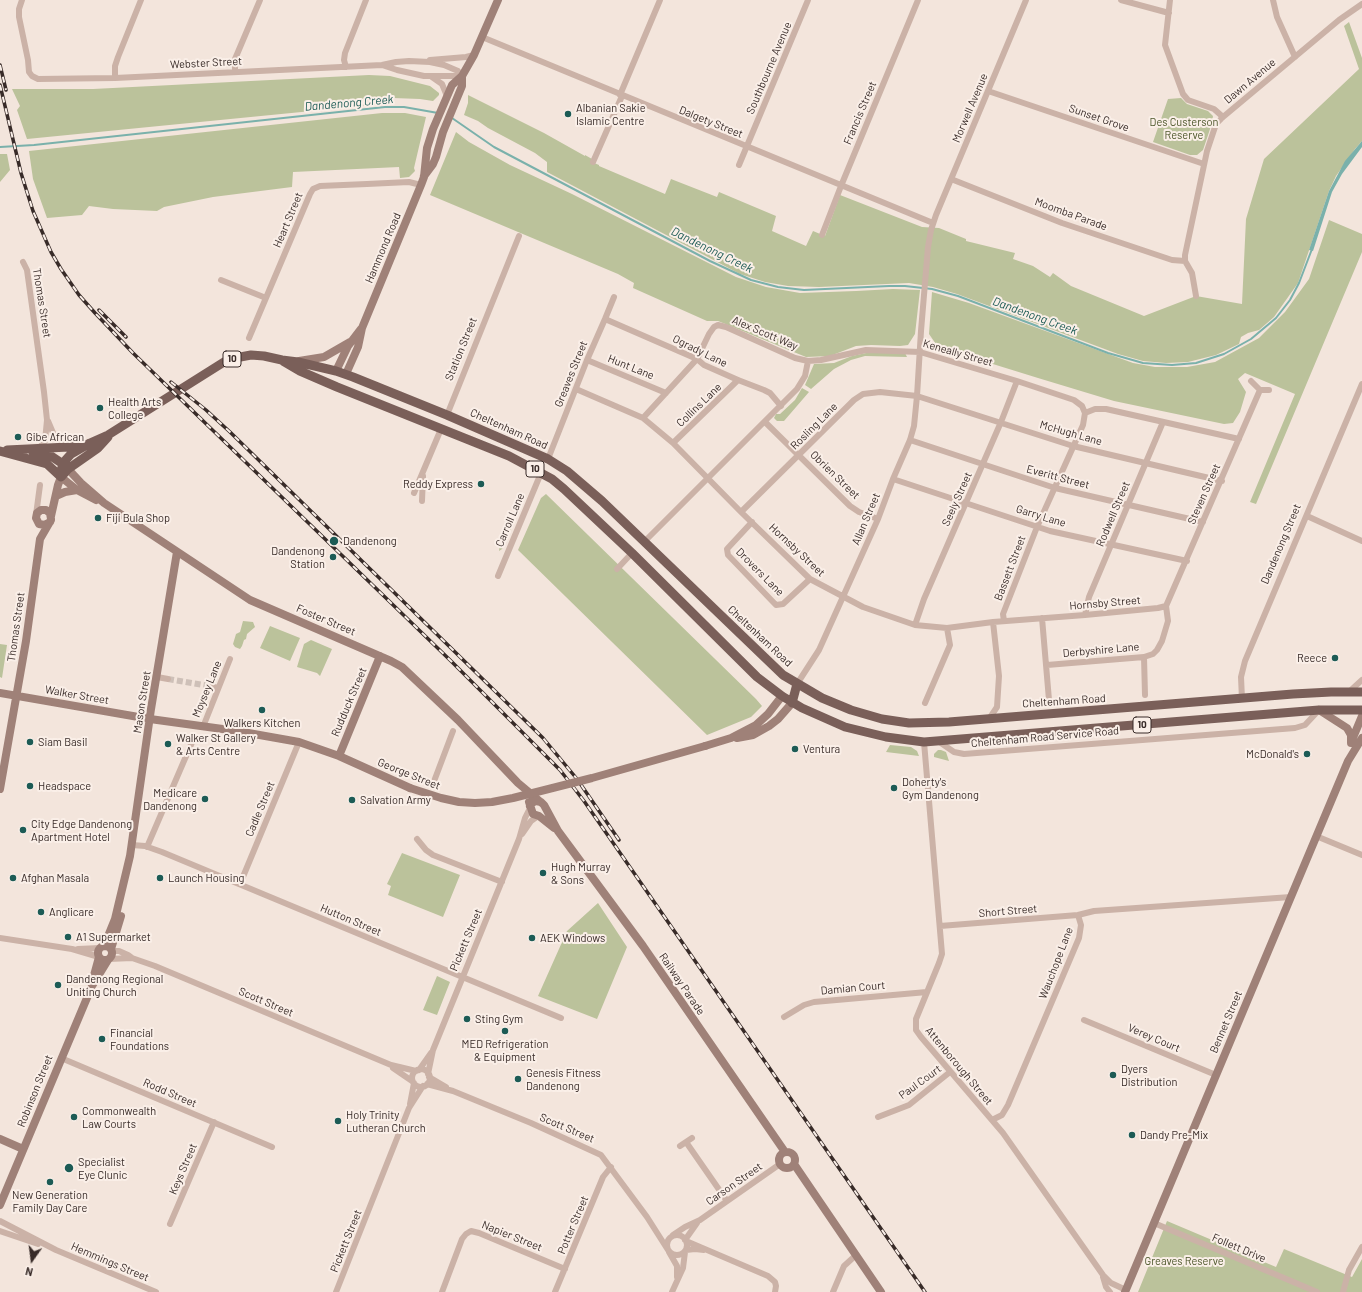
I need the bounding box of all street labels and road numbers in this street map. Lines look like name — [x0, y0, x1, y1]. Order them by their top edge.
street label: Southbourne Avenue — [744, 20, 794, 116]
street label: Webster Street — [170, 55, 242, 71]
street label: Dawn Avenue — [1222, 56, 1278, 106]
street label: Morwell Avenue — [949, 71, 991, 145]
street label: Francis Street — [841, 79, 879, 147]
street label: Sunset Grove — [1067, 102, 1131, 134]
street label: Dalgety Street — [677, 103, 745, 141]
street label: Heart Street — [270, 190, 306, 250]
street label: Moomba Parade — [1033, 195, 1109, 233]
street label: Hammond Road — [362, 211, 404, 285]
street label: Thomas Street — [30, 267, 54, 339]
street label: Alex Scott Way — [730, 313, 800, 353]
street label: Station Street — [442, 315, 480, 383]
street label: Ogrady Lane — [671, 332, 729, 370]
street label: Keneally Street — [922, 337, 994, 369]
street label: Greaves Street — [552, 339, 590, 409]
road number: 10 — [223, 351, 241, 367]
street label: Hunt Lane — [606, 352, 656, 382]
street label: Collins Lane — [674, 380, 724, 430]
street label: Rosling Lane — [788, 400, 840, 452]
street label: Cheltenham Road — [468, 406, 550, 452]
street label: McHugh Lane — [1038, 418, 1104, 448]
street label: Obrien Street — [808, 448, 862, 502]
road number: 10 — [526, 461, 544, 477]
street label: Everitt Street — [1025, 462, 1091, 492]
street label: Steven Street — [1185, 462, 1223, 526]
street label: Seely Street — [939, 470, 975, 528]
street label: Rodwell Street — [1093, 479, 1133, 549]
street label: Carroll Lane — [493, 491, 527, 549]
street label: Allan Street — [849, 491, 883, 547]
street label: Garry Lane — [1014, 502, 1068, 530]
street label: Dandenong Street — [1258, 502, 1304, 586]
street label: Hornsby Street — [766, 521, 828, 579]
street label: Bassett Street — [991, 533, 1029, 603]
street label: Drovers Lane — [733, 545, 787, 599]
street label: Thomas Street — [5, 591, 27, 663]
street label: Hornsby Street — [1069, 593, 1141, 613]
street label: Foster Street — [294, 602, 358, 638]
street label: Cheltenham Road — [725, 603, 795, 669]
street label: Derbyshire Lane — [1062, 640, 1140, 660]
street label: Moysey Lane — [190, 659, 224, 719]
street label: Rudduck Street — [328, 665, 370, 739]
street label: Mason Street — [131, 670, 153, 734]
street label: Walker Street — [44, 683, 110, 707]
street label: Cheltenham Road — [1022, 691, 1106, 711]
road number: 10 — [1133, 717, 1151, 733]
street label: Cheltenham Road Service Road — [970, 724, 1120, 750]
street label: George Street — [376, 755, 442, 793]
street label: Cadle Street — [242, 779, 278, 839]
street label: Hutton Street — [318, 901, 384, 939]
street label: Short Street — [978, 902, 1038, 920]
street label: Pickett Street — [447, 907, 485, 973]
street label: Wauchope Lane — [1036, 925, 1076, 1001]
street label: Railway Parade — [656, 951, 708, 1017]
street label: Damian Court — [820, 979, 886, 997]
street label: Scott Street — [237, 985, 295, 1019]
street label: Bennet Street — [1207, 989, 1245, 1055]
street label: Verey Court — [1126, 1021, 1182, 1055]
street label: Attenborough Street — [922, 1024, 996, 1108]
street label: Robinson Street — [14, 1053, 56, 1129]
street label: Paul Court — [896, 1062, 944, 1102]
street label: Rodd Street — [141, 1076, 199, 1110]
street label: Scott Street — [538, 1111, 596, 1145]
street label: Keys Street — [166, 1141, 200, 1197]
street label: Carson Street — [703, 1160, 765, 1208]
street label: Potter Street — [555, 1194, 591, 1256]
street label: Pickett Street — [327, 1208, 365, 1274]
street label: Napier Street — [480, 1218, 544, 1254]
street label: Follett Drive — [1210, 1231, 1268, 1265]
street label: Hemmings Street — [69, 1240, 151, 1284]

